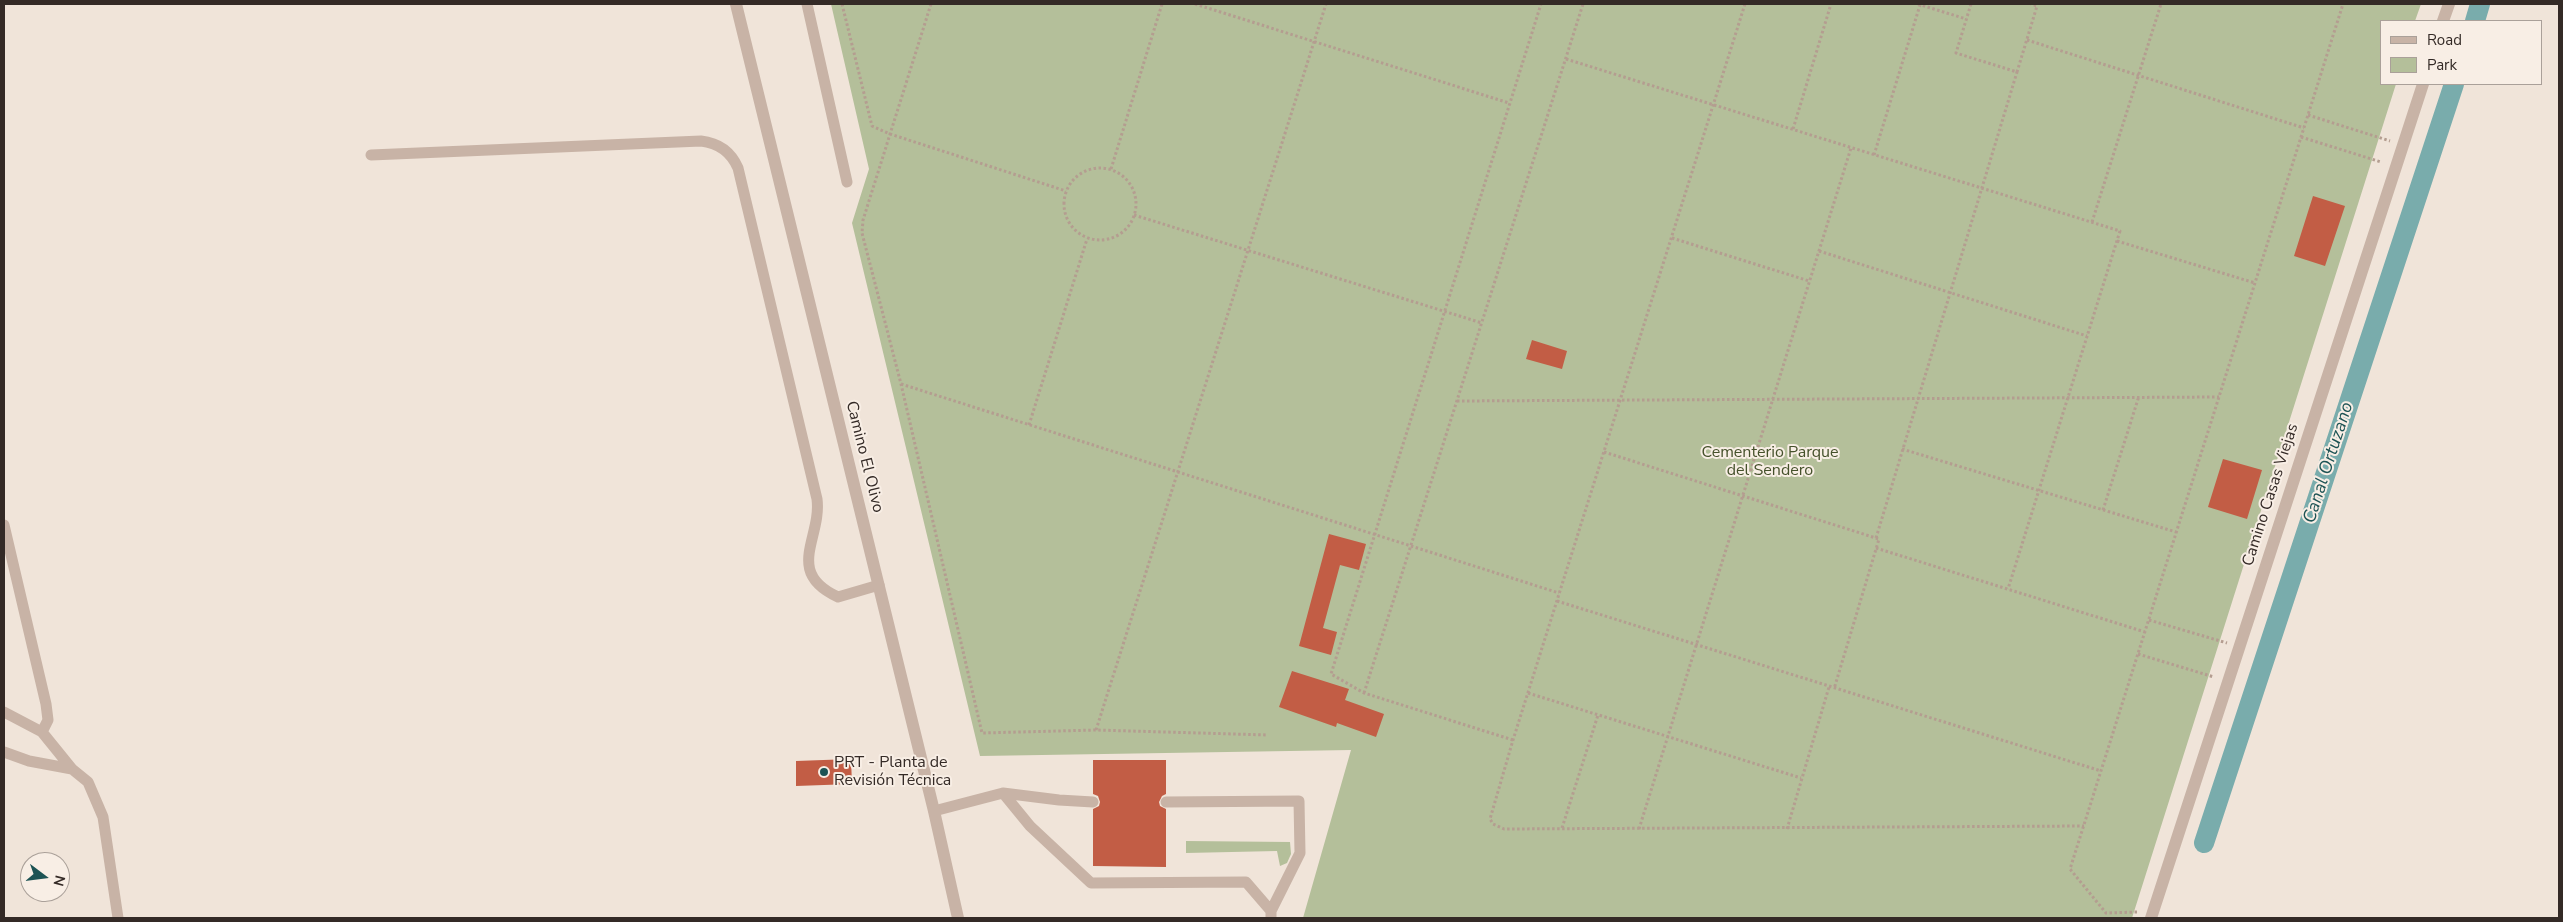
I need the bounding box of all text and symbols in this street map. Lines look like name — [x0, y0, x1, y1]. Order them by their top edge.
legend — [2380, 20, 2543, 85]
text: Road — [2427, 30, 2462, 50]
text: Park — [2427, 55, 2457, 75]
street label: Camino El Olivo — [841, 399, 887, 515]
water label: Canal Ortuzano — [2299, 400, 2359, 526]
street label: Camino Casas Viejas — [2239, 421, 2303, 569]
park label: Cementerio Parque del Sendero — [1701, 443, 1839, 481]
place label: PRT - Planta de Revisión Técnica — [834, 753, 951, 791]
marker: PRT - Planta de Revisión Técnica — [818, 766, 830, 778]
north arrow — [20, 852, 70, 902]
text: N — [48, 873, 70, 888]

